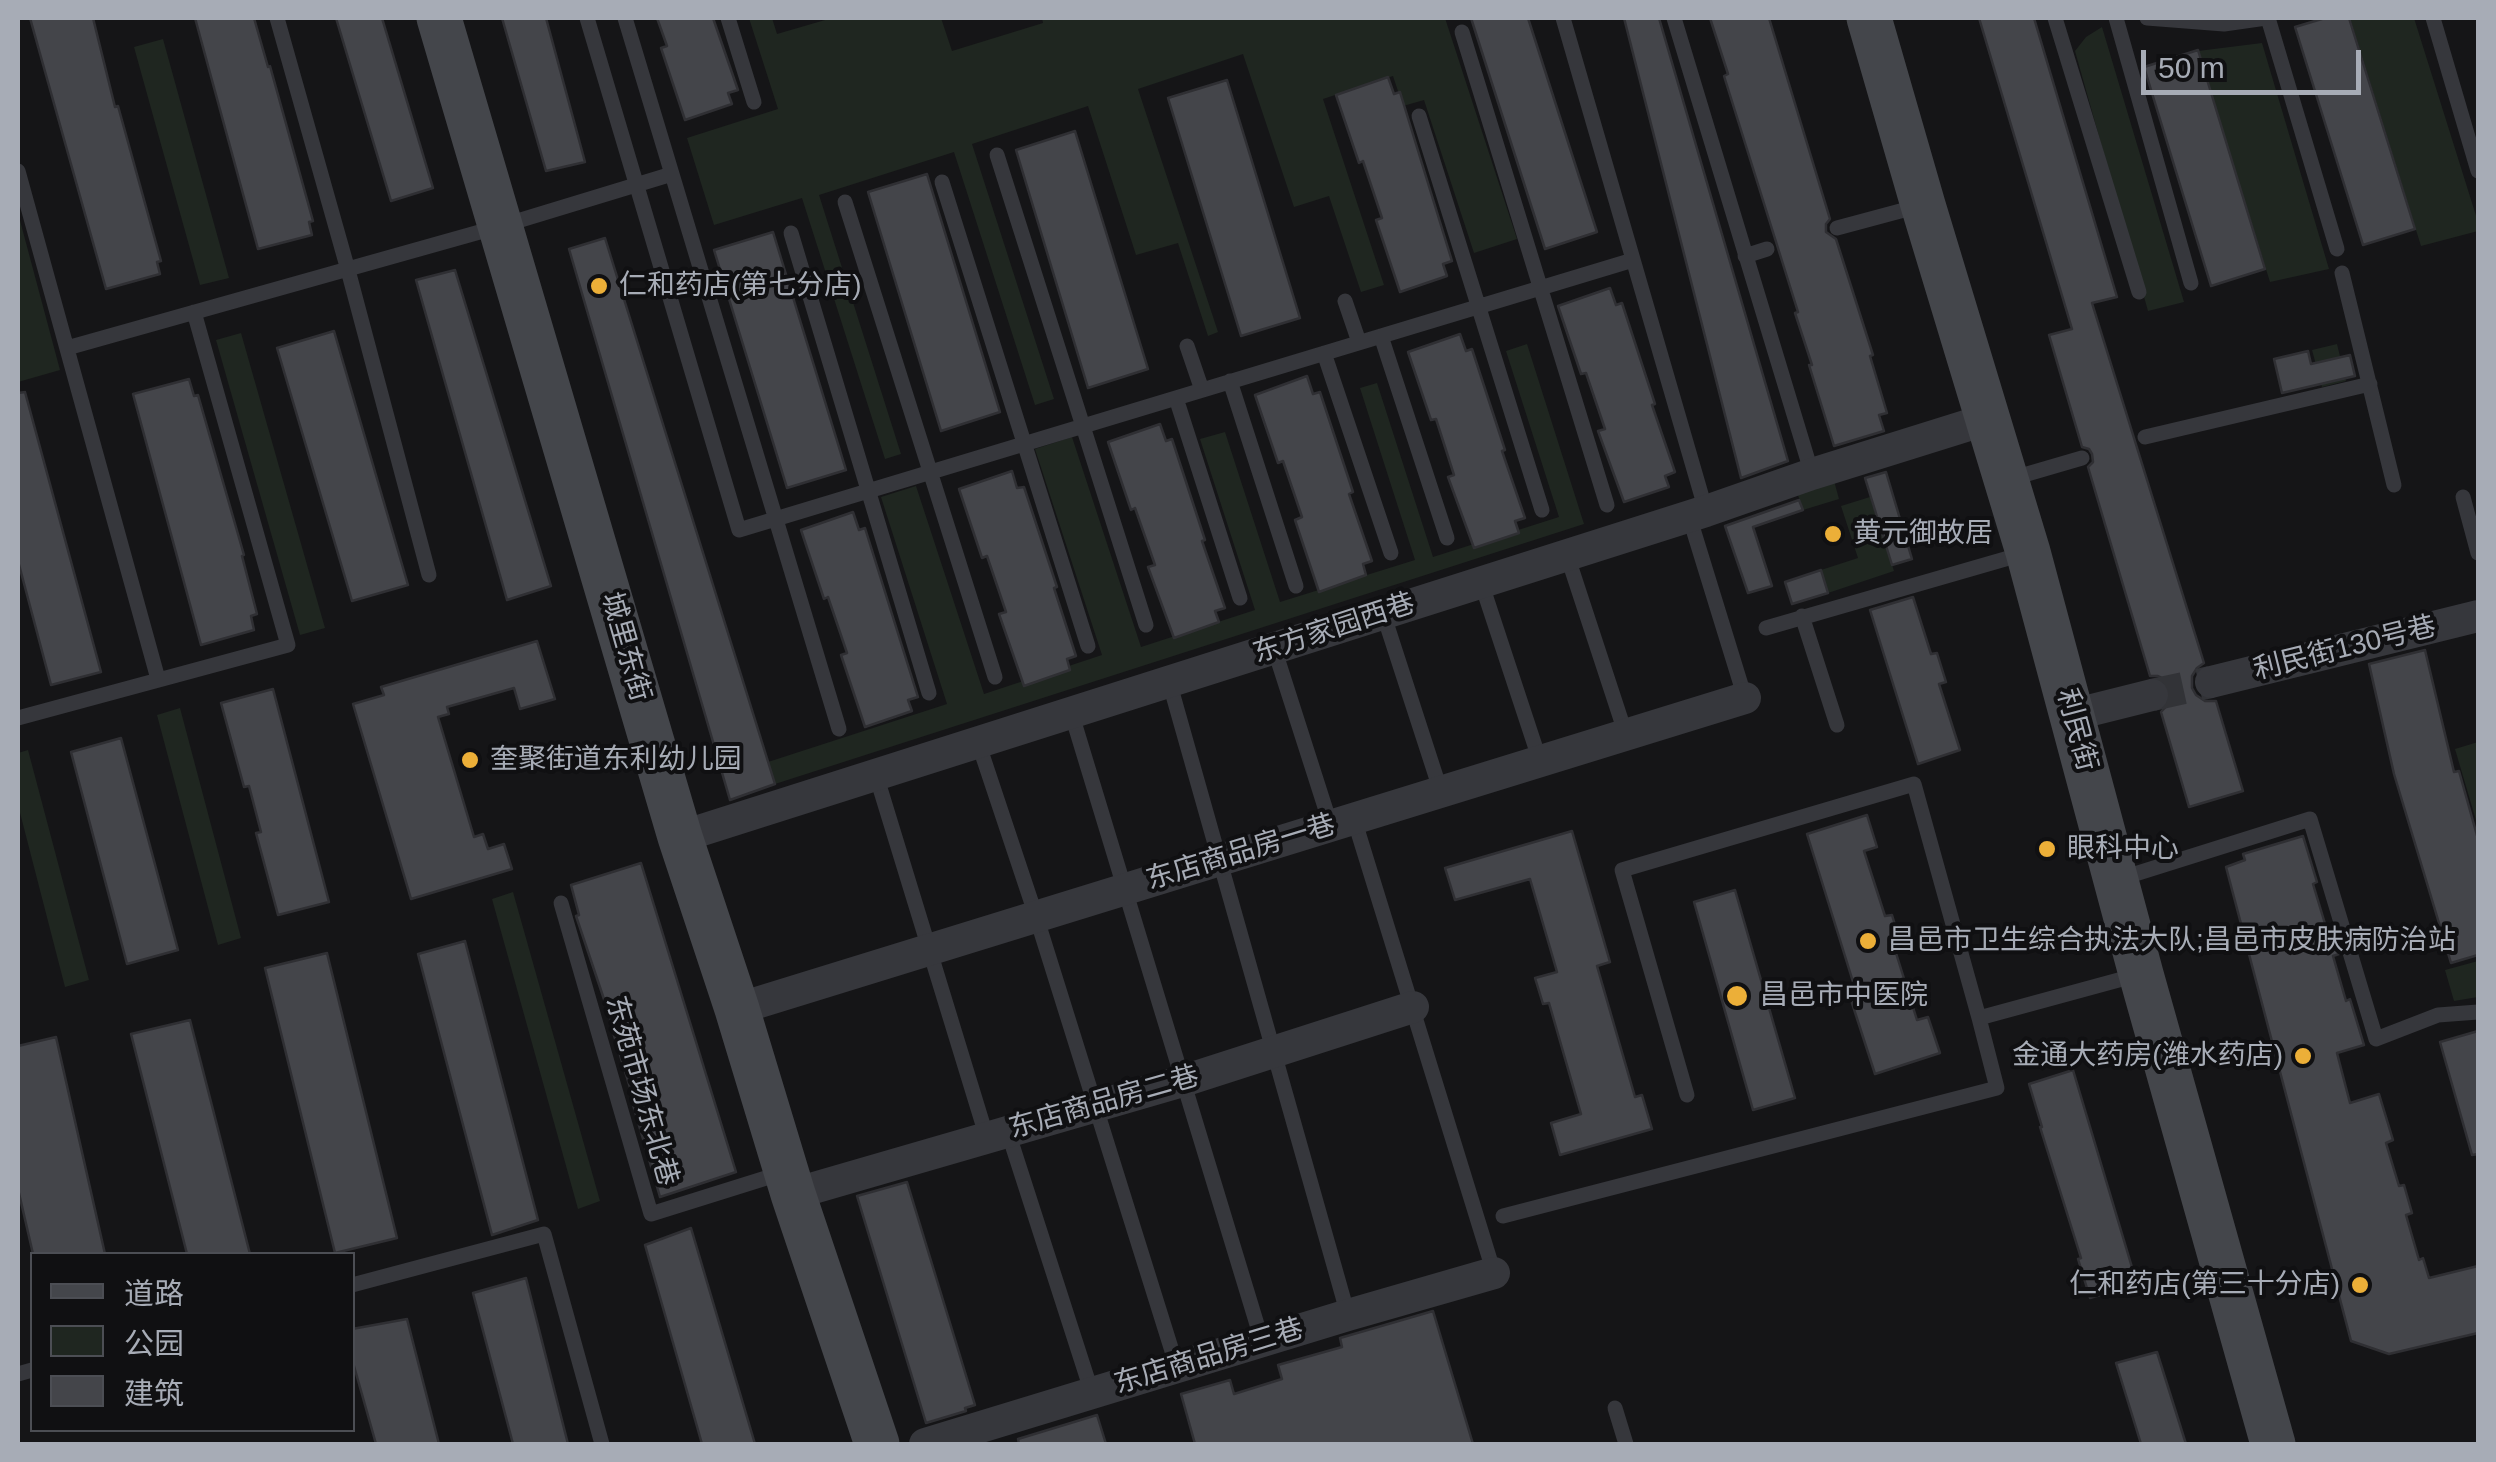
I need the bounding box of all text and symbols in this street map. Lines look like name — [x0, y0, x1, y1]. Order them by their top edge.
scale bar — [2146, 30, 2366, 92]
text: 50 m — [2158, 51, 2225, 84]
place label: 仁和药店(第七分店) — [619, 269, 862, 303]
marker: 仁和药店(第七分店) — [588, 275, 610, 297]
place label: 黄元御故居 — [1853, 517, 1993, 551]
marker: 黄元御故居 — [1822, 523, 1844, 545]
street label: 东方家园西巷 — [1249, 587, 1419, 671]
street label: 城里东街 — [593, 589, 657, 705]
street label: 利民街130号巷 — [2250, 610, 2440, 688]
street label: 利民街 — [2049, 685, 2103, 775]
place label: 奎聚街道东利幼儿园 — [490, 743, 742, 777]
marker: 奎聚街道东利幼儿园 — [459, 749, 481, 771]
street label: 东店商品房一巷 — [1142, 808, 1340, 898]
place label: 眼科中心 — [2067, 832, 2179, 866]
marker: 眼科中心 — [2036, 838, 2058, 860]
place label: 昌邑市卫生综合执法大队;昌邑市皮肤病防治站 — [1888, 924, 2456, 958]
marker: 昌邑市卫生综合执法大队;昌邑市皮肤病防治站 — [1857, 930, 1879, 952]
place label: 昌邑市中医院 — [1760, 979, 1928, 1013]
marker: 昌邑市中医院 — [1724, 983, 1750, 1009]
street label: 东苑市场东北巷 — [598, 992, 684, 1190]
place label: 金通大药房(潍水药店) — [2012, 1039, 2283, 1073]
marker: 金通大药房(潍水药店) — [2292, 1045, 2314, 1067]
street label: 东店商品房二巷 — [1005, 1060, 1203, 1146]
legend — [30, 1252, 355, 1432]
place label: 仁和药店(第三十分店) — [2069, 1268, 2340, 1302]
marker: 仁和药店(第三十分店) — [2349, 1274, 2371, 1296]
text: 道路 — [124, 1277, 184, 1310]
street label: 东店商品房三巷 — [1110, 1312, 1308, 1402]
text: 公园 — [124, 1327, 184, 1360]
text: 建筑 — [124, 1377, 184, 1410]

